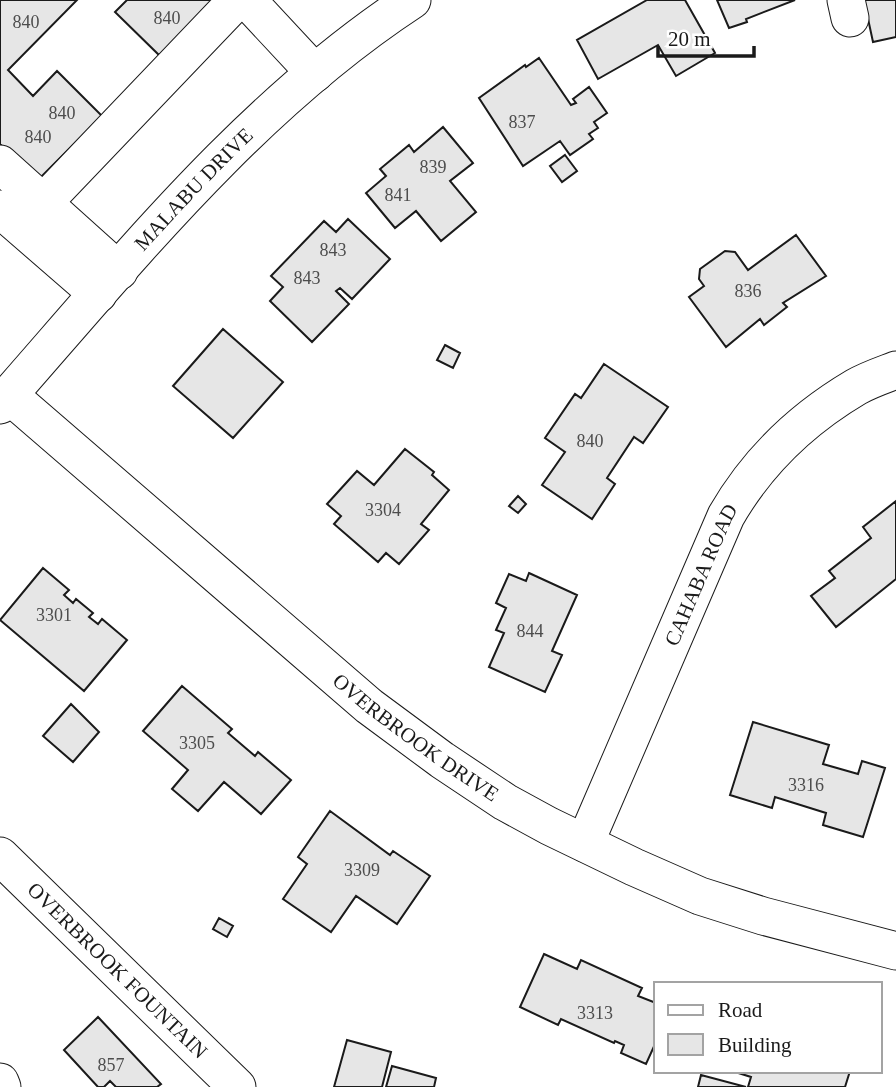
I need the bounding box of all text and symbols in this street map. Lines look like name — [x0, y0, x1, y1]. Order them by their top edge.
house number: 840 — [154, 8, 181, 28]
house number: 840 — [13, 12, 40, 32]
scale bar — [658, 14, 754, 58]
text: 20 m — [668, 27, 711, 51]
house number: 840 — [49, 103, 76, 123]
house number: 837 — [509, 112, 536, 132]
street label: MALABU DRIVE — [129, 123, 258, 255]
house number: 840 — [25, 127, 52, 147]
house number: 839 — [420, 157, 447, 177]
house number: 841 — [385, 185, 412, 205]
house number: 843 — [320, 240, 347, 260]
house number: 843 — [294, 268, 321, 288]
house number: 836 — [735, 281, 762, 301]
house number: 840 — [577, 431, 604, 451]
street label: CAHABA ROAD — [659, 499, 742, 650]
house number: 3304 — [365, 500, 401, 520]
house number: 3301 — [36, 605, 72, 625]
house number: 844 — [517, 621, 544, 641]
street label: OVERBROOK DRIVE — [328, 668, 503, 806]
house number: 3305 — [179, 733, 215, 753]
house number: 3316 — [788, 775, 824, 795]
house number: 3309 — [344, 860, 380, 880]
street label: OVERBROOK FOUNTAIN — [23, 878, 212, 1063]
legend — [654, 982, 882, 1073]
text: Road — [718, 998, 763, 1022]
house number: 3313 — [577, 1003, 613, 1023]
text: Building — [718, 1033, 792, 1057]
house number: 857 — [98, 1055, 125, 1075]

